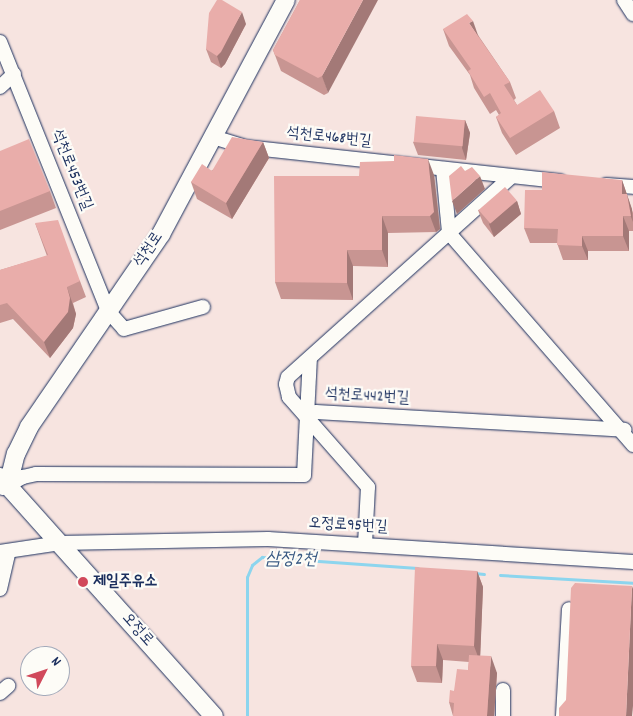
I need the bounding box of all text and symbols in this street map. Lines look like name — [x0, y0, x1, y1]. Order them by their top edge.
street label: 석천로468번길 — [286, 124, 372, 152]
street label: 석천로453번길 — [46, 127, 96, 213]
street label: 석천로 — [130, 229, 168, 271]
street label: 석천로442번길 — [324, 385, 410, 409]
street label: 오정로95번길 — [308, 514, 388, 538]
water label: 삼정2천 — [265, 550, 317, 572]
place label: 제일주유소 — [93, 572, 157, 592]
marker: 제일주유소 — [77, 576, 89, 588]
street label: 오정로 — [117, 609, 157, 651]
north arrow — [20, 646, 70, 696]
text: N — [46, 653, 65, 671]

